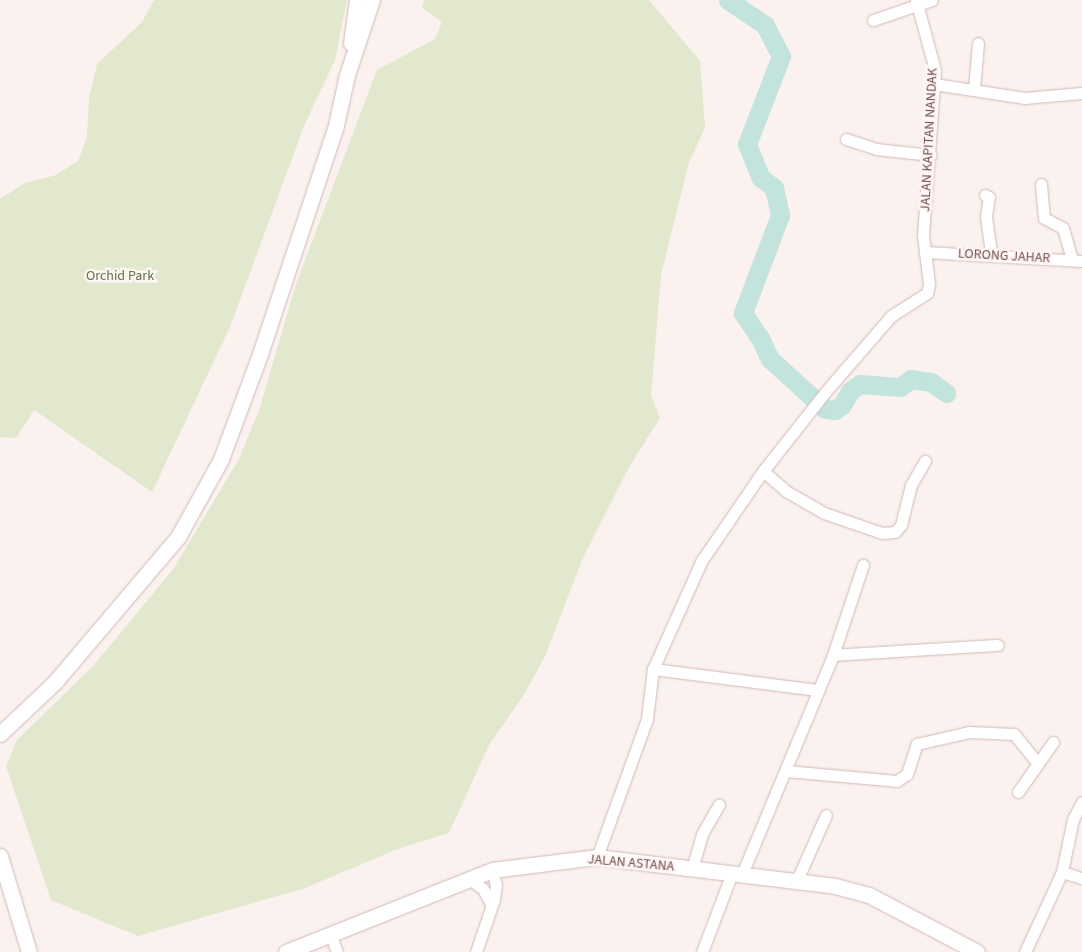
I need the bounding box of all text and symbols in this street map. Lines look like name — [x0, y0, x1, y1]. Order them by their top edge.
street label: JALAN KAPITAN NANDAK — [917, 68, 941, 212]
street label: LORONG JAHAR — [957, 245, 1051, 267]
park label: Orchid Park — [86, 268, 154, 284]
street label: JALAN ASTANA — [587, 851, 675, 875]

